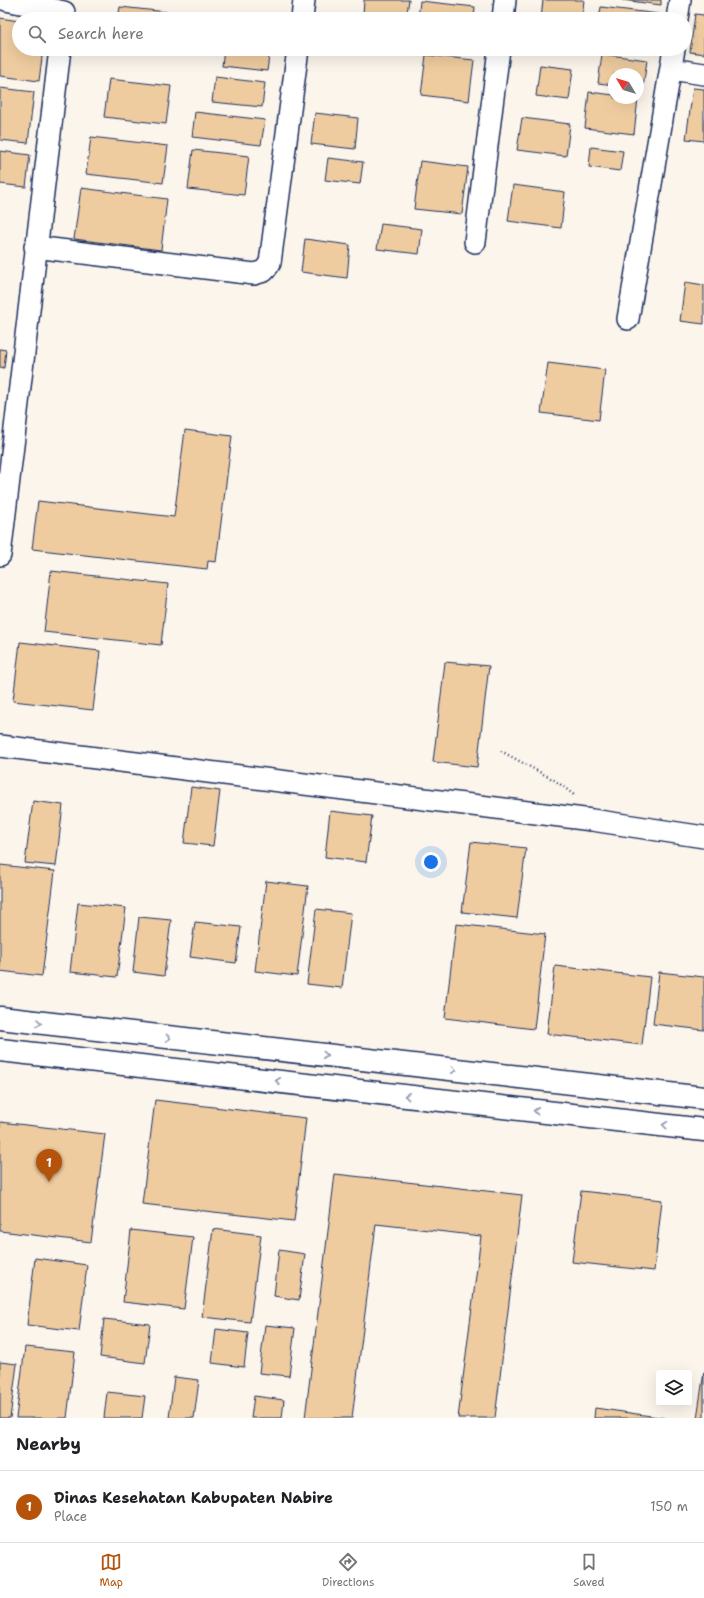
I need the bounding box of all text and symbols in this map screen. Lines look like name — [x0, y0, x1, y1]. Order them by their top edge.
search box — [12, 12, 692, 56]
icon: search — [26, 23, 48, 45]
text: Search here — [58, 24, 144, 44]
north arrow — [608, 68, 644, 104]
your location — [421, 852, 441, 872]
one-way arrow — [36, 1018, 42, 1027]
one-way arrow — [165, 1033, 171, 1042]
one-way arrow — [322, 1051, 328, 1060]
one-way arrow — [451, 1065, 457, 1074]
one-way arrow — [275, 1077, 281, 1086]
one-way arrow — [404, 1092, 410, 1101]
one-way arrow — [533, 1106, 539, 1115]
one-way arrow — [662, 1121, 668, 1130]
pin: 1 — [36, 1149, 62, 1182]
map controls — [656, 1370, 692, 1406]
button: layers — [656, 1370, 692, 1406]
text: Nearby — [16, 1433, 81, 1455]
text: Dinas Kesehatan Kabupaten Nabire — [54, 1488, 333, 1508]
text: 1 — [26, 1498, 32, 1515]
text: 150 m — [650, 1498, 688, 1515]
text: Place — [54, 1508, 87, 1525]
tab: Map — [99, 1551, 123, 1590]
tab: Directions — [322, 1551, 374, 1590]
tab: Saved — [573, 1551, 605, 1590]

